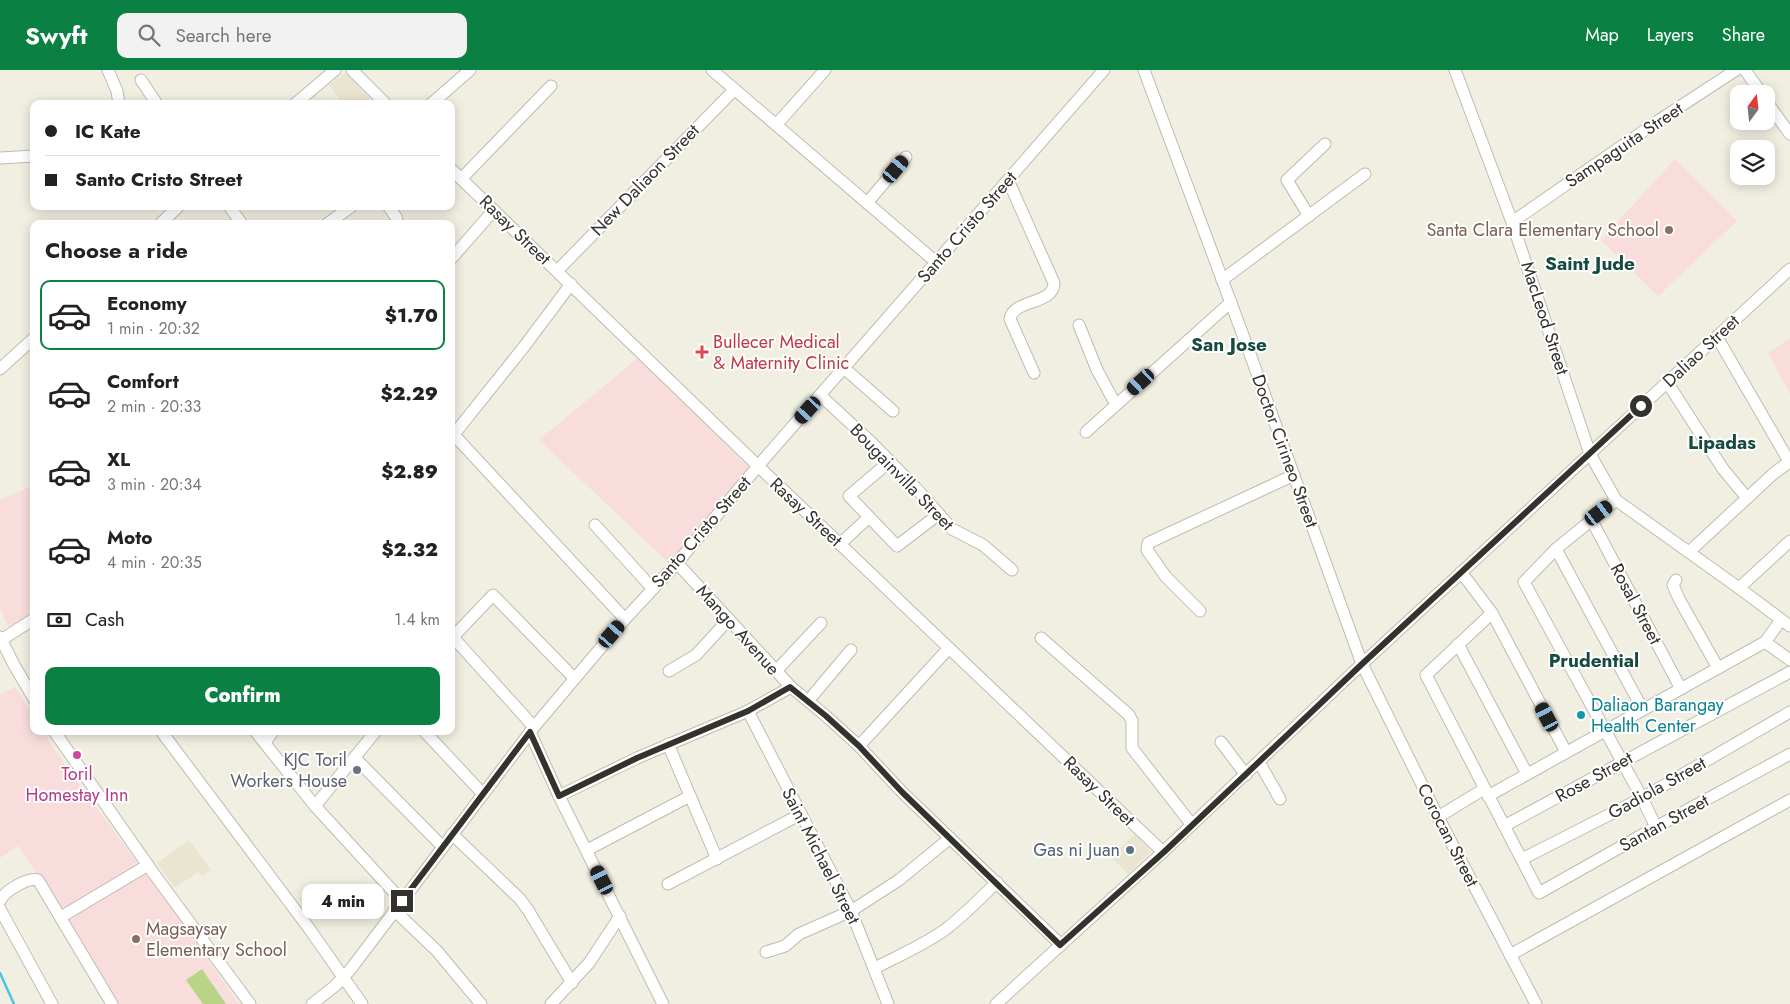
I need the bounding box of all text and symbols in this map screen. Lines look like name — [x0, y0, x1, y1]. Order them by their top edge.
search box — [117, 13, 467, 58]
text: Swyft — [25, 18, 87, 53]
icon: search — [135, 21, 163, 49]
text: Search here — [175, 22, 272, 49]
text: Map — [1585, 22, 1619, 48]
text: Layers — [1647, 22, 1694, 48]
text: Share — [1722, 22, 1765, 48]
north arrow — [1730, 85, 1775, 130]
map controls — [1730, 85, 1775, 185]
street label: Sampaguita Street — [1560, 95, 1689, 194]
text: IC Kate — [75, 118, 141, 145]
street label: New Daliaon Street — [585, 118, 706, 242]
button: layers — [1730, 140, 1775, 185]
car — [880, 153, 911, 185]
street label: Santo Cristo Street — [911, 165, 1023, 289]
text: Santo Cristo Street — [75, 166, 242, 193]
street label: Rasay Street — [473, 189, 557, 271]
place label: Santa Clara Elementary School — [1426, 217, 1659, 243]
marker: Santa Clara Elementary School — [1663, 224, 1675, 236]
text: Choose a ride — [45, 234, 188, 266]
district label: Saint Jude — [1545, 250, 1635, 277]
street label: MacLeod Street — [1514, 258, 1576, 379]
text: Economy — [107, 290, 187, 317]
icon: car — [47, 293, 92, 338]
text: $1.70 — [385, 302, 438, 329]
street label: Daliao Street — [1657, 308, 1746, 393]
text: 1 min · 20:32 — [107, 317, 200, 340]
place label: Bullecer Medical & Maternity Clinic — [713, 329, 849, 376]
district label: San Jose — [1191, 331, 1267, 358]
marker: Bullecer Medical & Maternity Clinic — [695, 345, 709, 359]
car — [1124, 366, 1157, 398]
text: Comfort — [107, 368, 179, 395]
icon: car — [47, 371, 92, 416]
street label: Doctor Cirineo Street — [1245, 371, 1325, 532]
text: $2.29 — [381, 380, 438, 407]
car — [792, 394, 823, 426]
text: 2 min · 20:33 — [107, 395, 201, 418]
route start — [1630, 395, 1652, 417]
street label: Bougainvilla Street — [844, 418, 961, 537]
district label: Lipadas — [1688, 429, 1756, 456]
text: XL — [107, 446, 130, 473]
icon: car — [47, 449, 92, 494]
text: $2.89 — [381, 458, 438, 485]
street label: Santo Cristo Street — [645, 470, 757, 594]
street label: Rasay Street — [764, 472, 849, 553]
text: 3 min · 20:34 — [107, 473, 202, 496]
car — [1582, 498, 1615, 528]
text: Moto — [107, 524, 152, 551]
icon: car — [47, 527, 92, 572]
text: $2.32 — [382, 536, 438, 563]
text: 4 min · 20:35 — [107, 551, 202, 574]
street label: Rosal Street — [1604, 559, 1669, 650]
street label: Mango Avenue — [690, 579, 786, 681]
icon: cash — [45, 606, 73, 634]
text: Cash — [85, 606, 125, 633]
text: 1.4 km — [394, 608, 440, 631]
car — [596, 618, 627, 650]
district label: Prudential — [1549, 647, 1639, 674]
button: Confirm — [45, 667, 440, 725]
place label: Daliaon Barangay Health Center — [1591, 692, 1724, 739]
car — [1533, 700, 1560, 734]
marker: Daliaon Barangay Health Center — [1575, 709, 1587, 721]
street label: Rose Street — [1551, 745, 1638, 809]
place label: KJC Toril Workers House — [230, 747, 347, 794]
marker: Toril Homestay Inn — [71, 749, 83, 761]
street label: Rasay Street — [1057, 750, 1141, 832]
street label: Gadiola Street — [1603, 750, 1711, 826]
place label: Toril Homestay Inn — [26, 761, 128, 808]
marker: KJC Toril Workers House — [351, 764, 363, 776]
street label: Corocan Street — [1411, 779, 1486, 892]
street label: Saint Michael Street — [775, 783, 867, 929]
street label: Santan Street — [1615, 787, 1714, 858]
place label: Gas ni Juan — [1033, 837, 1120, 863]
marker: Gas ni Juan — [1124, 844, 1136, 856]
car — [588, 863, 615, 897]
callout: 4 min — [302, 884, 384, 918]
text: 4 min — [321, 890, 365, 913]
route end — [391, 890, 413, 912]
place label: Magsaysay Elementary School — [146, 916, 287, 963]
marker: Magsaysay Elementary School — [130, 933, 142, 945]

